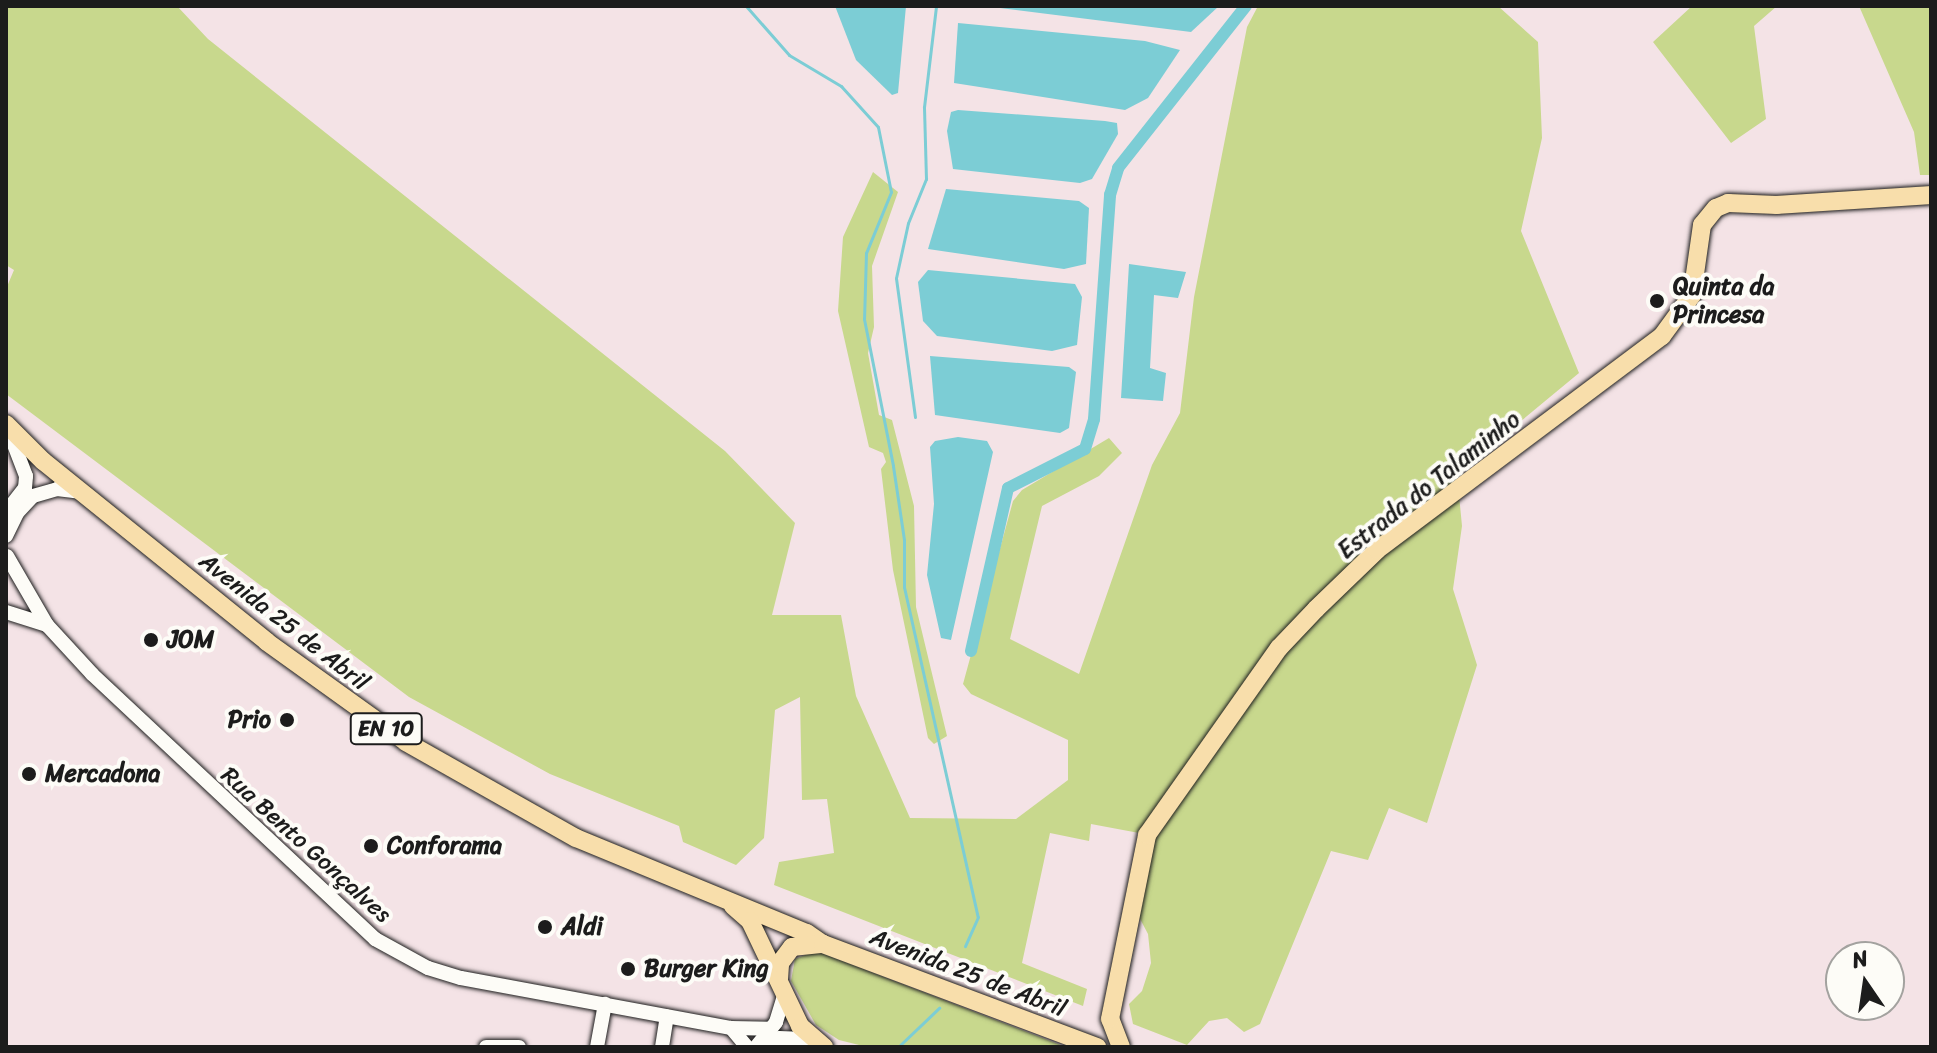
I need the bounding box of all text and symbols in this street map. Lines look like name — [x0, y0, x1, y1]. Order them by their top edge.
place label: Quinta da Princesa — [1673, 273, 1774, 329]
marker: Quinta da Princesa — [1648, 292, 1666, 310]
street label: Estrada do Talaminho — [1332, 405, 1526, 565]
street label: Avenida 25 de Abril — [193, 547, 375, 697]
place label: JOM — [167, 626, 214, 654]
marker: JOM — [142, 631, 160, 649]
place label: Prio — [228, 706, 271, 734]
marker: Prio — [278, 711, 296, 729]
road number: EN 10 — [348, 711, 424, 747]
place label: Mercadona — [45, 760, 160, 788]
street label: Rua Bento Gonçalves — [215, 761, 397, 929]
marker: Mercadona — [20, 765, 38, 783]
place label: Conforama — [387, 832, 502, 860]
marker: Conforama — [362, 837, 380, 855]
place label: Aldi — [561, 913, 603, 941]
marker: Aldi — [536, 918, 554, 936]
street label: Avenida 25 de Abril — [866, 922, 1070, 1024]
text: N — [1848, 938, 1872, 980]
north arrow — [1825, 941, 1905, 1021]
place label: Burger King — [644, 955, 769, 983]
marker: Burger King — [619, 960, 637, 978]

